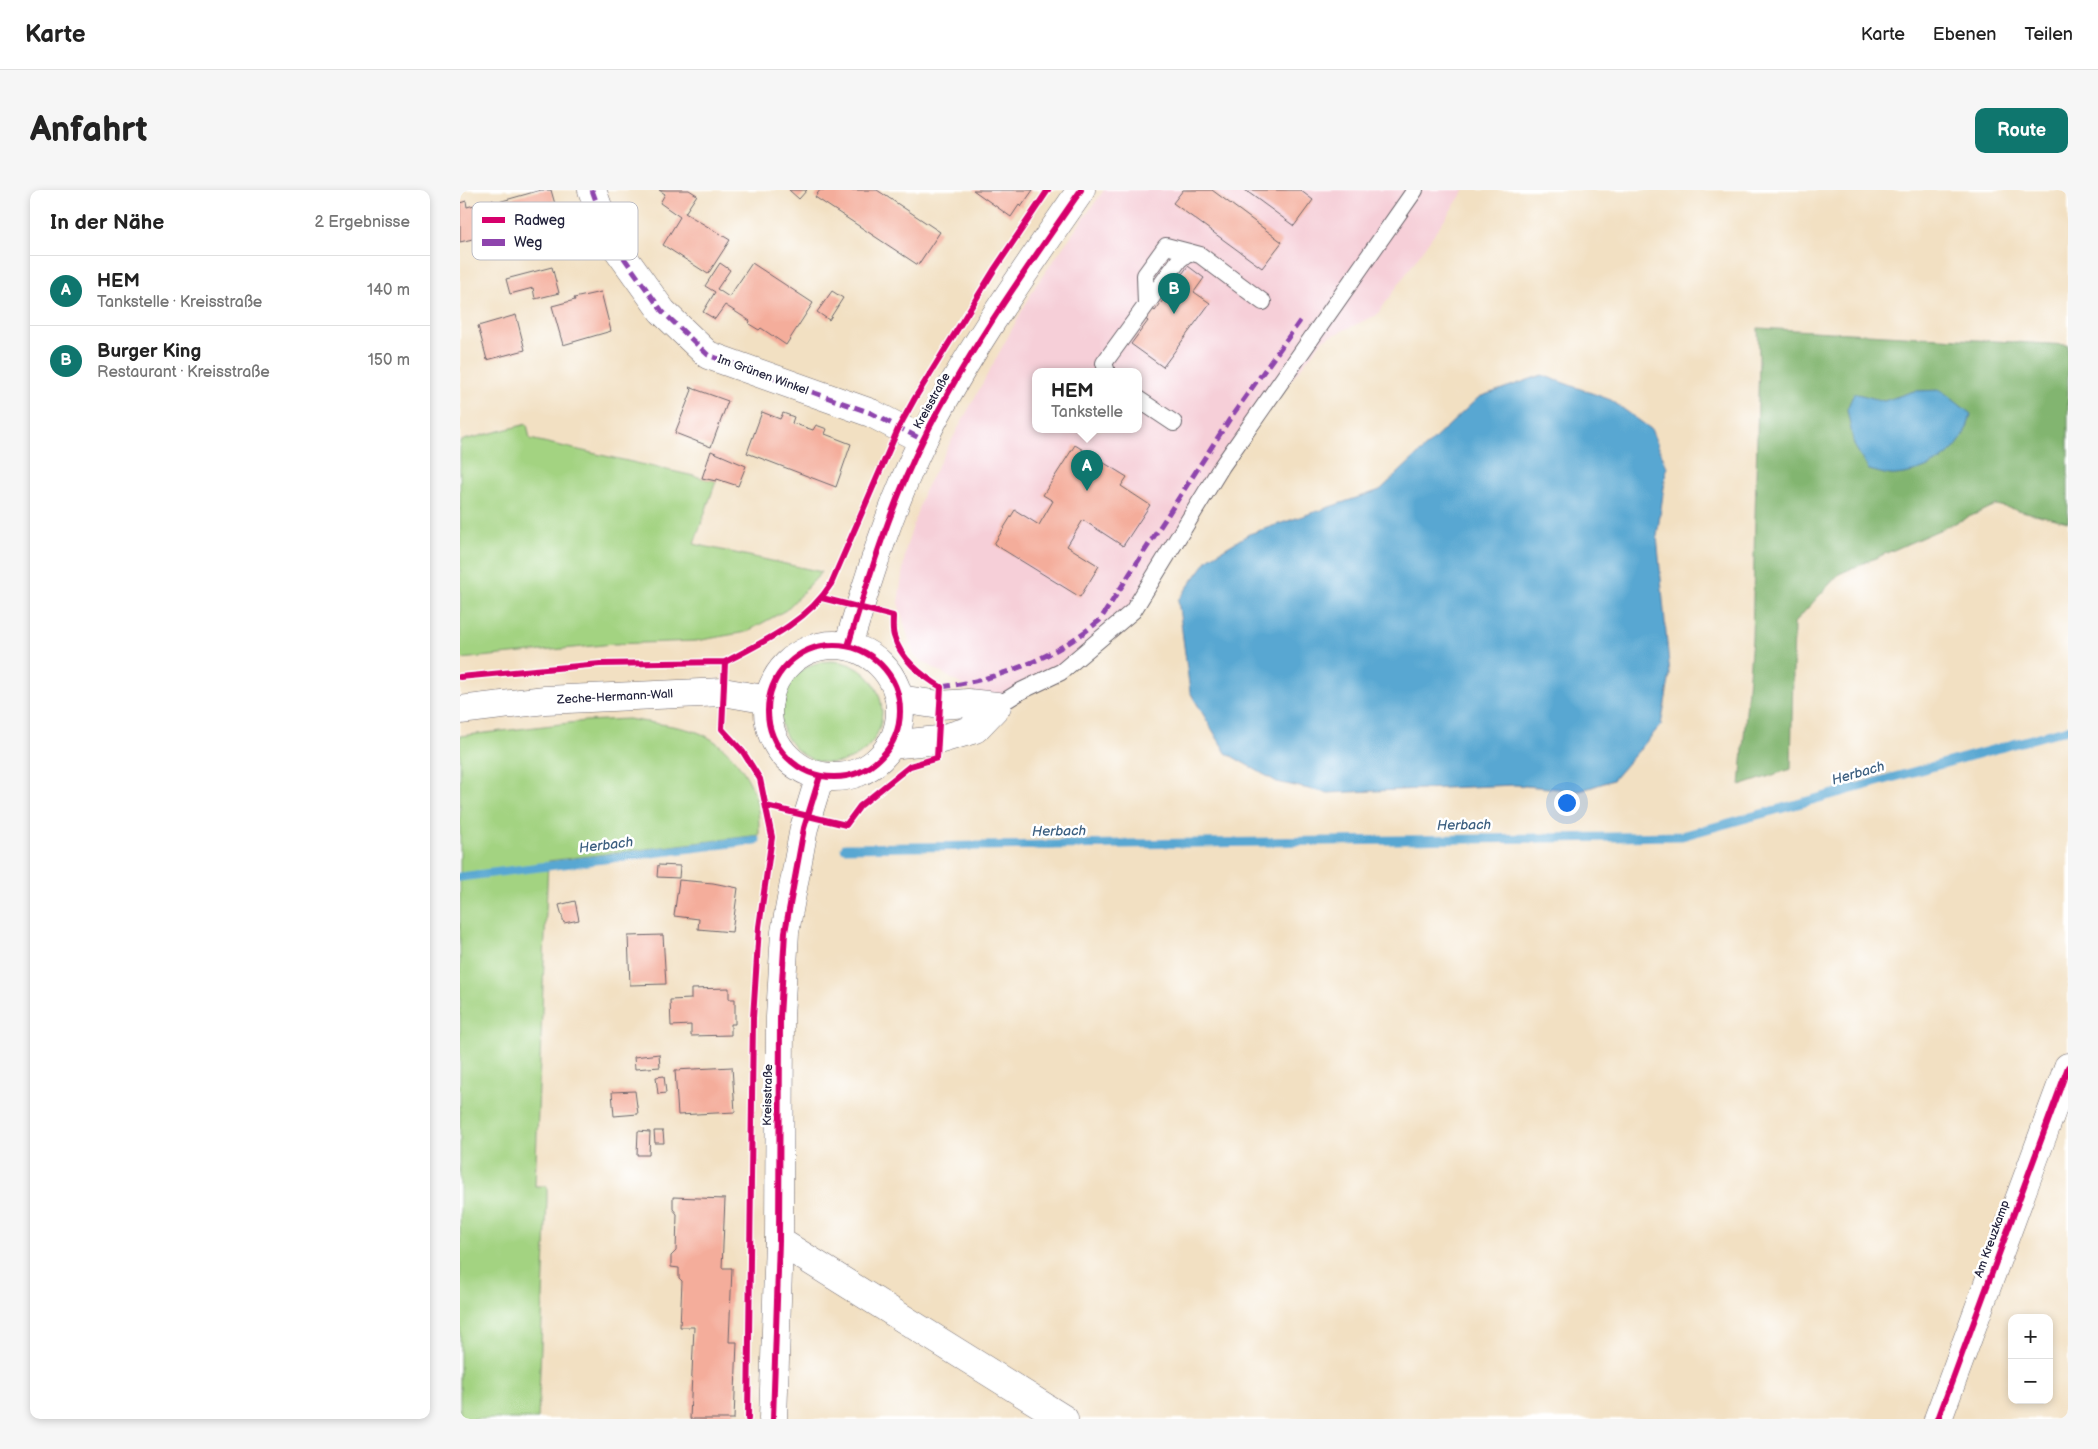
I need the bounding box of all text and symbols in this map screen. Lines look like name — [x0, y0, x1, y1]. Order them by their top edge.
text: Karte — [25, 20, 86, 49]
text: Karte — [1861, 24, 1905, 45]
text: Ebenen — [1933, 24, 1996, 45]
text: Teilen — [2024, 24, 2073, 45]
button: Route — [1975, 108, 2068, 153]
text: Anfahrt — [30, 109, 148, 152]
legend — [472, 202, 638, 260]
text: In der Nähe — [50, 210, 164, 235]
text: Radweg — [514, 212, 565, 229]
text: 2 Ergebnisse — [314, 213, 410, 232]
text: Weg — [514, 234, 542, 251]
text: HEM — [97, 270, 140, 293]
pin: B — [1158, 273, 1190, 314]
text: A — [61, 281, 71, 300]
text: 140 m — [367, 281, 410, 300]
text: Tankstelle · Kreisstraße — [97, 293, 262, 312]
text: Burger King — [97, 340, 201, 363]
text: B — [60, 351, 72, 370]
text: 150 m — [368, 351, 410, 370]
street label: Im Grünen Winkel — [715, 352, 811, 398]
text: Restaurant · Kreisstraße — [97, 363, 270, 382]
popup — [1032, 368, 1142, 433]
street label: Kreisstraße — [910, 370, 954, 432]
text: HEM — [1051, 380, 1094, 403]
text: Tankstelle — [1051, 403, 1123, 422]
pin: A — [1071, 450, 1103, 491]
street label: Zeche-Hermann-Wall — [556, 686, 673, 708]
water label: Herbach — [1830, 757, 1887, 789]
your location — [1554, 790, 1580, 816]
water label: Herbach — [1437, 816, 1492, 834]
water label: Herbach — [1032, 822, 1087, 840]
water label: Herbach — [578, 833, 634, 857]
street label: Kreisstraße — [760, 1064, 776, 1126]
street label: Am Kreuzkamp — [1971, 1198, 2013, 1280]
map controls — [2008, 1314, 2053, 1404]
button: + — [2008, 1314, 2053, 1359]
button: − — [2008, 1359, 2053, 1404]

